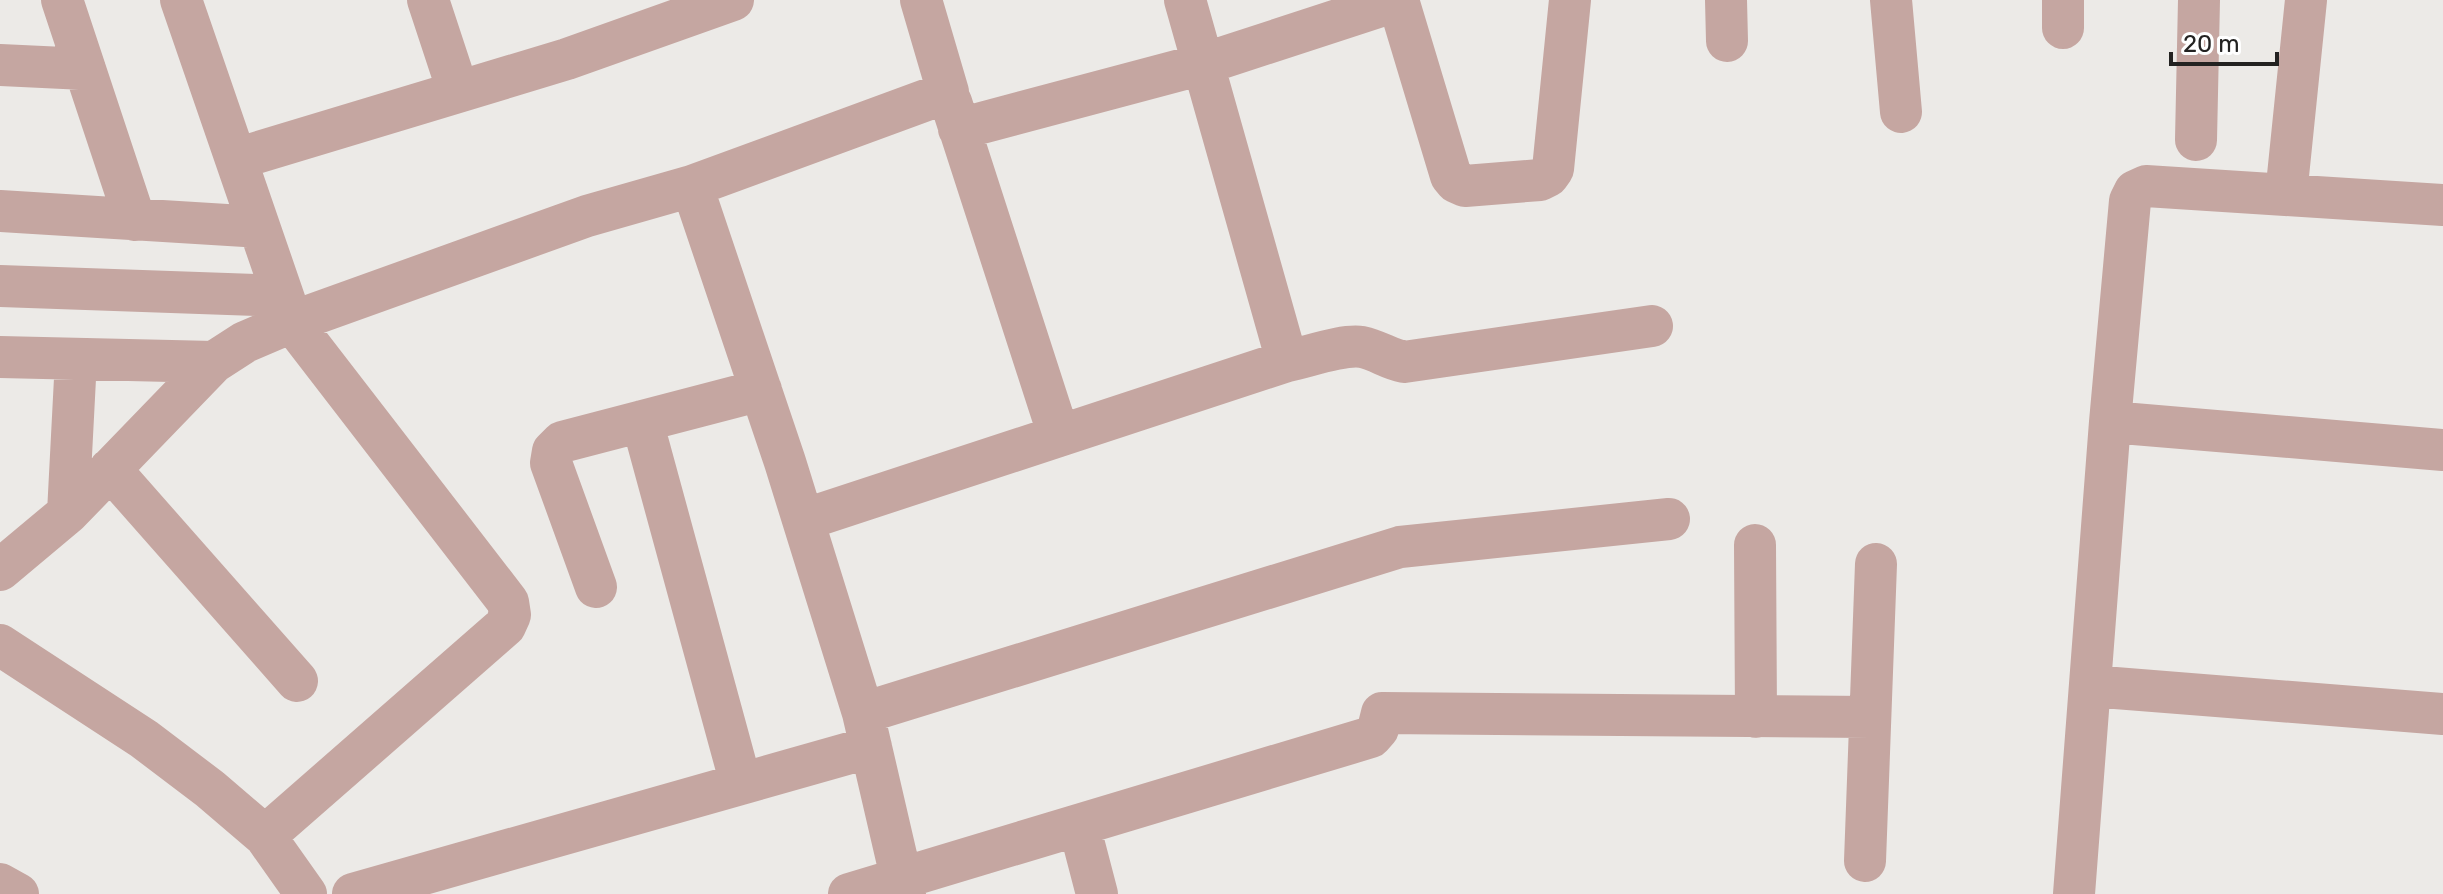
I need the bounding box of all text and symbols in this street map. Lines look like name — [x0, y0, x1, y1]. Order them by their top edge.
scale bar — [2171, 16, 2277, 66]
text: 20 m — [2183, 30, 2240, 58]

